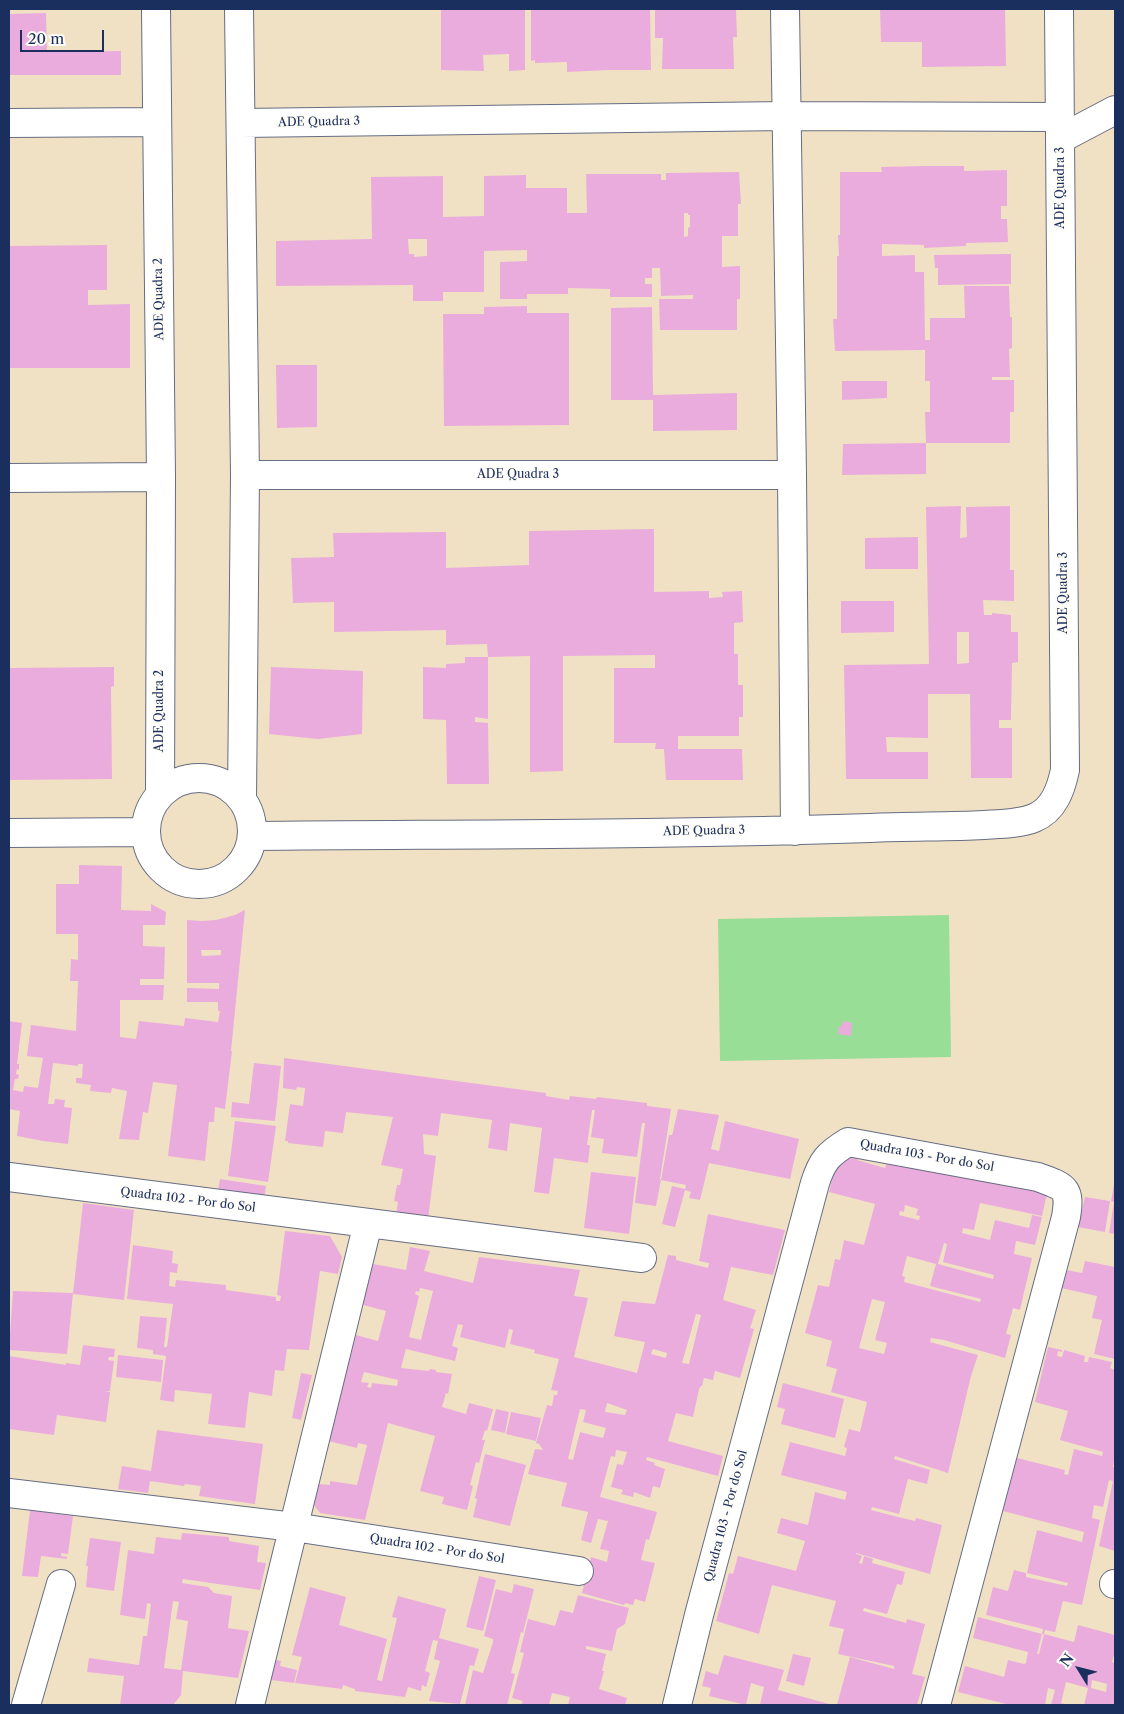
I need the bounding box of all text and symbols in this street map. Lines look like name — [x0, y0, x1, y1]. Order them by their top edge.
scale bar — [22, 20, 106, 52]
text: 20 m — [28, 29, 64, 48]
street label: ADE Quadra 3 — [278, 114, 360, 130]
street label: ADE Quadra 3 — [1054, 147, 1068, 229]
street label: ADE Quadra 2 — [151, 258, 167, 340]
street label: ADE Quadra 3 — [477, 468, 559, 482]
street label: ADE Quadra 3 — [1057, 552, 1071, 634]
street label: ADE Quadra 2 — [153, 670, 167, 752]
street label: ADE Quadra 3 — [663, 823, 745, 839]
street label: Quadra 103 - Por do Sol — [859, 1137, 995, 1175]
street label: Quadra 102 - Por do Sol — [120, 1185, 256, 1215]
street label: Quadra 103 - Por do Sol — [701, 1449, 751, 1583]
street label: Quadra 102 - Por do Sol — [369, 1531, 505, 1567]
north arrow — [1054, 1644, 1104, 1694]
text: N — [1056, 1650, 1078, 1670]

